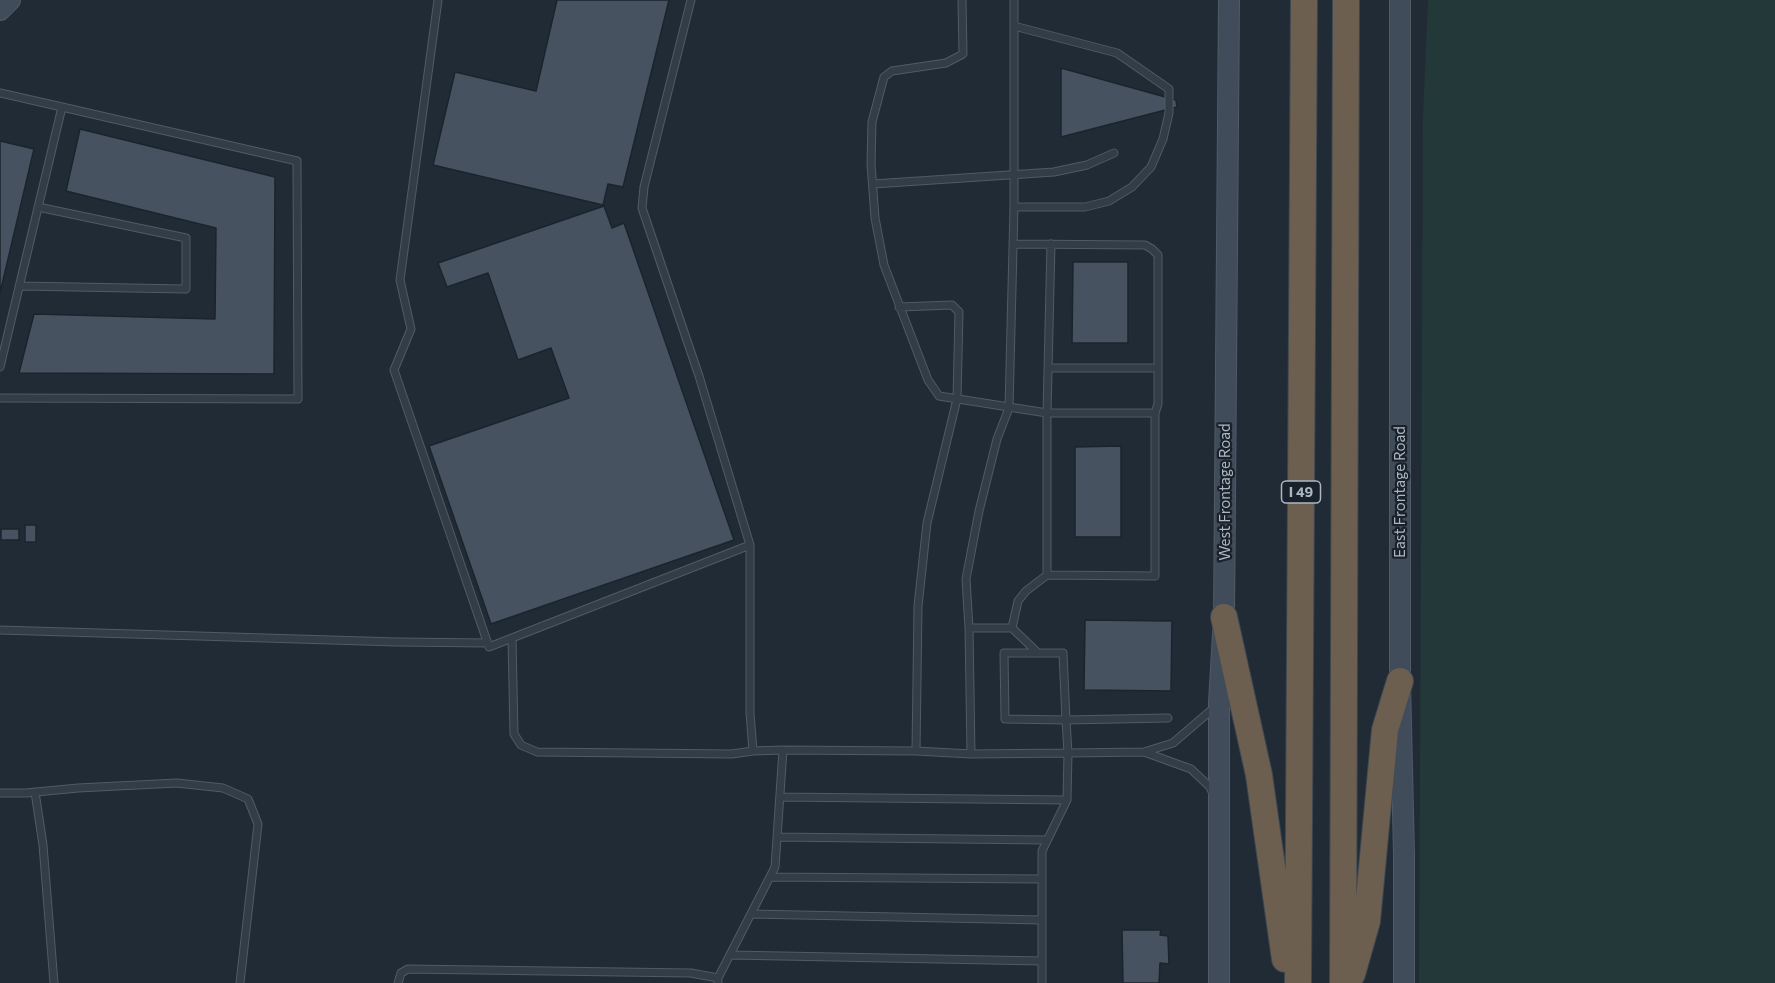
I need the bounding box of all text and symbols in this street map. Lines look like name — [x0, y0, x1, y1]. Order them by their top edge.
street label: West Frontage Road — [1216, 423, 1234, 561]
street label: East Frontage Road — [1391, 426, 1409, 558]
road number: I 49 — [1282, 481, 1320, 503]

